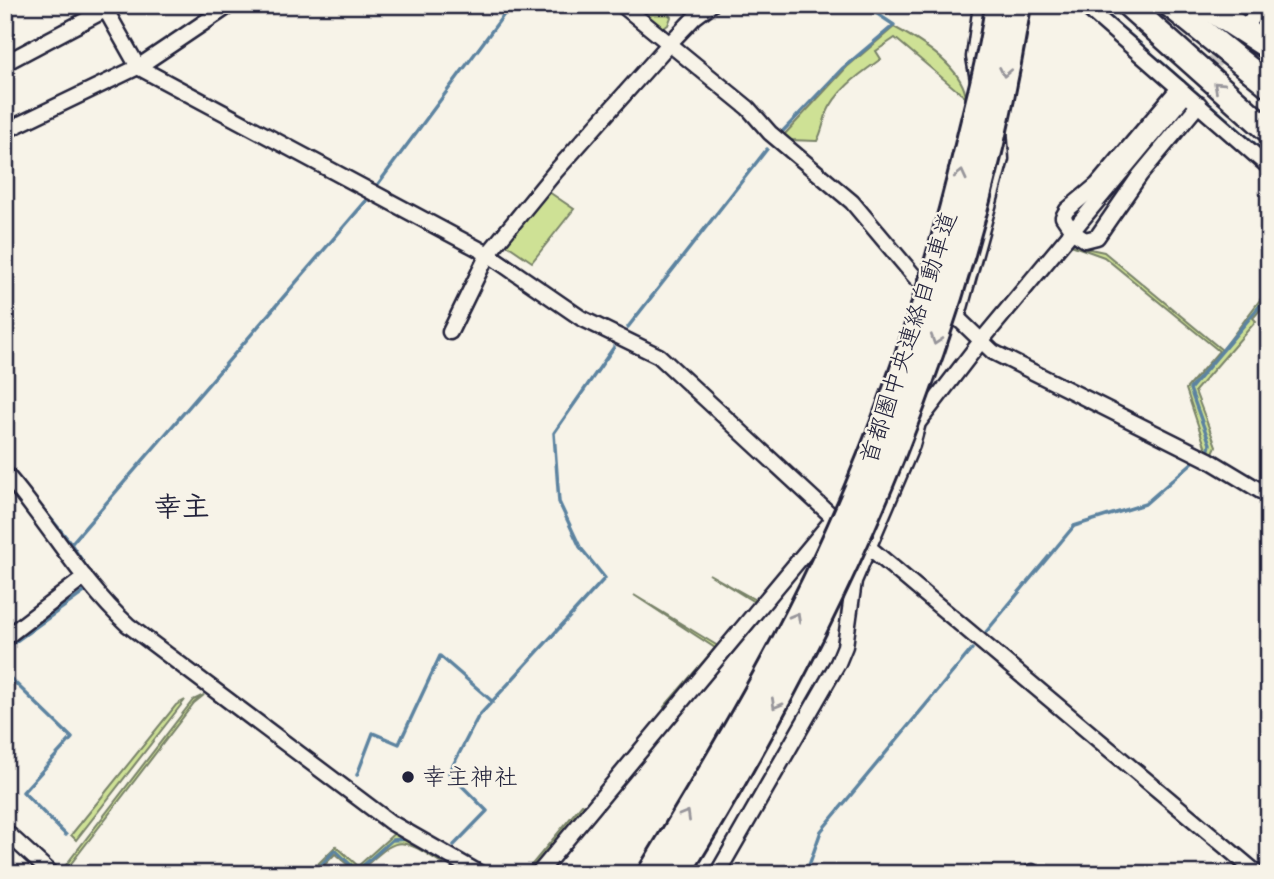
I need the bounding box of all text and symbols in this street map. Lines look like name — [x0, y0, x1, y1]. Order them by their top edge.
one-way arrow — [999, 66, 1014, 78]
one-way arrow — [1213, 82, 1226, 94]
one-way arrow — [953, 169, 967, 181]
street label: 首都圏中央連絡自動車道 — [854, 208, 964, 468]
one-way arrow — [929, 333, 944, 345]
district label: 幸主 — [154, 490, 210, 525]
one-way arrow — [788, 611, 802, 624]
one-way arrow — [771, 697, 784, 710]
place label: 幸主神社 — [422, 763, 518, 792]
marker: 幸主神社 — [400, 769, 416, 785]
one-way arrow — [677, 810, 690, 823]

